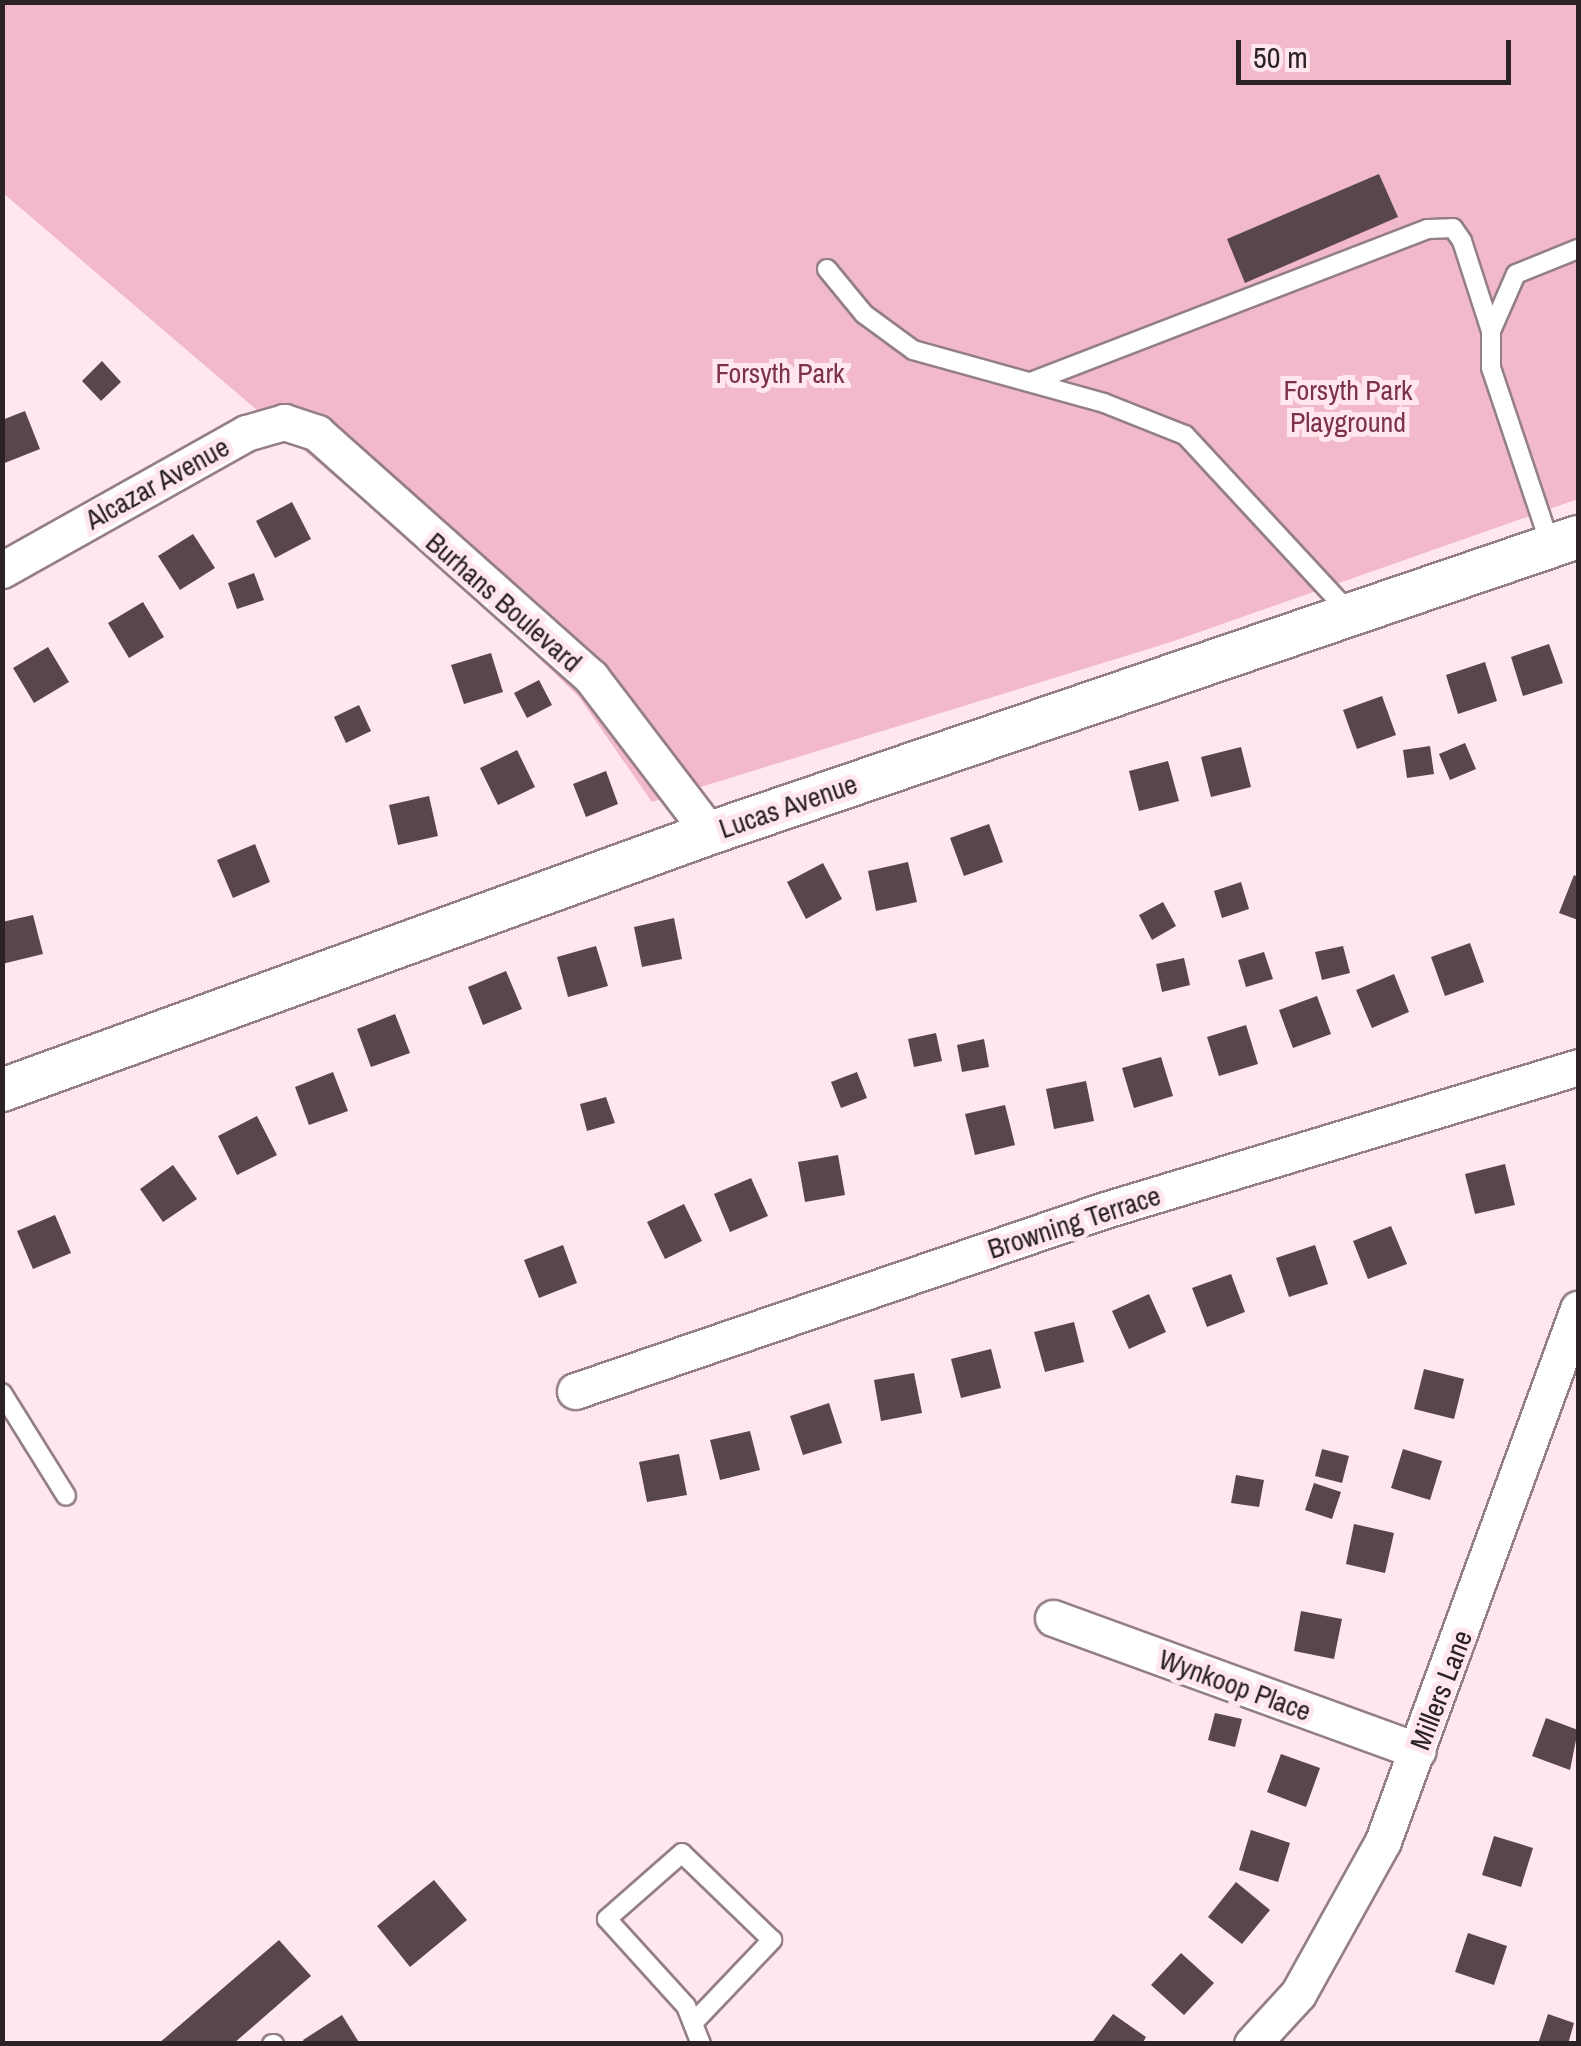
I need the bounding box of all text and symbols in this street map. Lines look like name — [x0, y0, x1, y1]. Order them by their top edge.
scale bar — [1241, 20, 1516, 82]
text: 50 m — [1253, 37, 1308, 77]
park label: Forsyth Park — [715, 356, 845, 390]
park label: Forsyth Park Playground — [1283, 373, 1413, 439]
street label: Alcazar Avenue — [79, 429, 235, 537]
street label: Burhans Boulevard — [419, 525, 589, 679]
street label: Lucas Avenue — [714, 766, 862, 846]
street label: Browning Terrace — [983, 1178, 1165, 1266]
street label: Millers Lane — [1403, 1626, 1479, 1754]
street label: Wynkoop Place — [1154, 1642, 1316, 1728]

